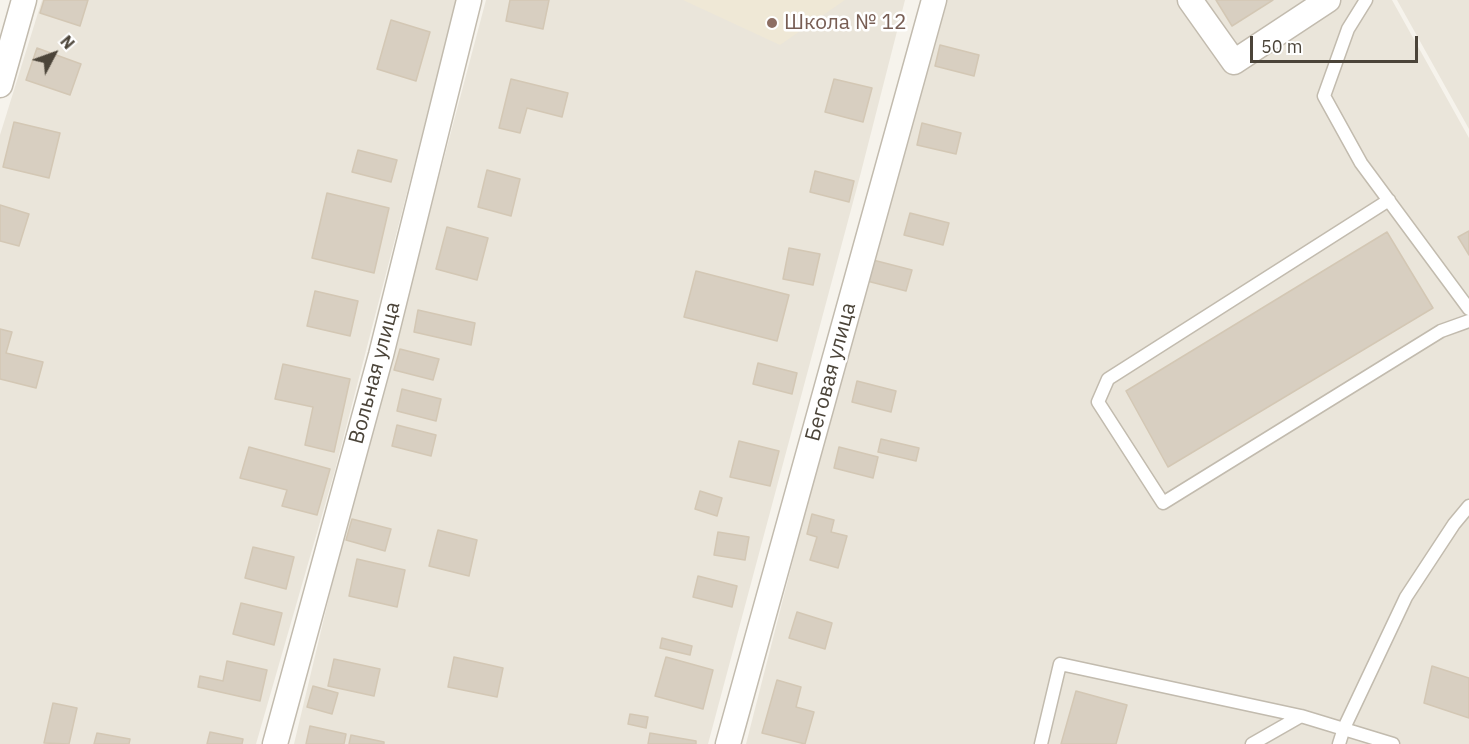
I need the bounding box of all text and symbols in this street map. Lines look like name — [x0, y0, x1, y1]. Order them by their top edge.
place label: Школа № 12 — [784, 10, 907, 36]
marker: Школа № 12 — [765, 16, 779, 30]
north arrow — [24, 24, 84, 84]
scale bar — [1253, 24, 1421, 62]
text: N — [56, 31, 79, 53]
text: 50 m — [1261, 35, 1303, 58]
street label: Вольная улица — [344, 299, 406, 447]
street label: Беговая улица — [800, 300, 862, 444]

